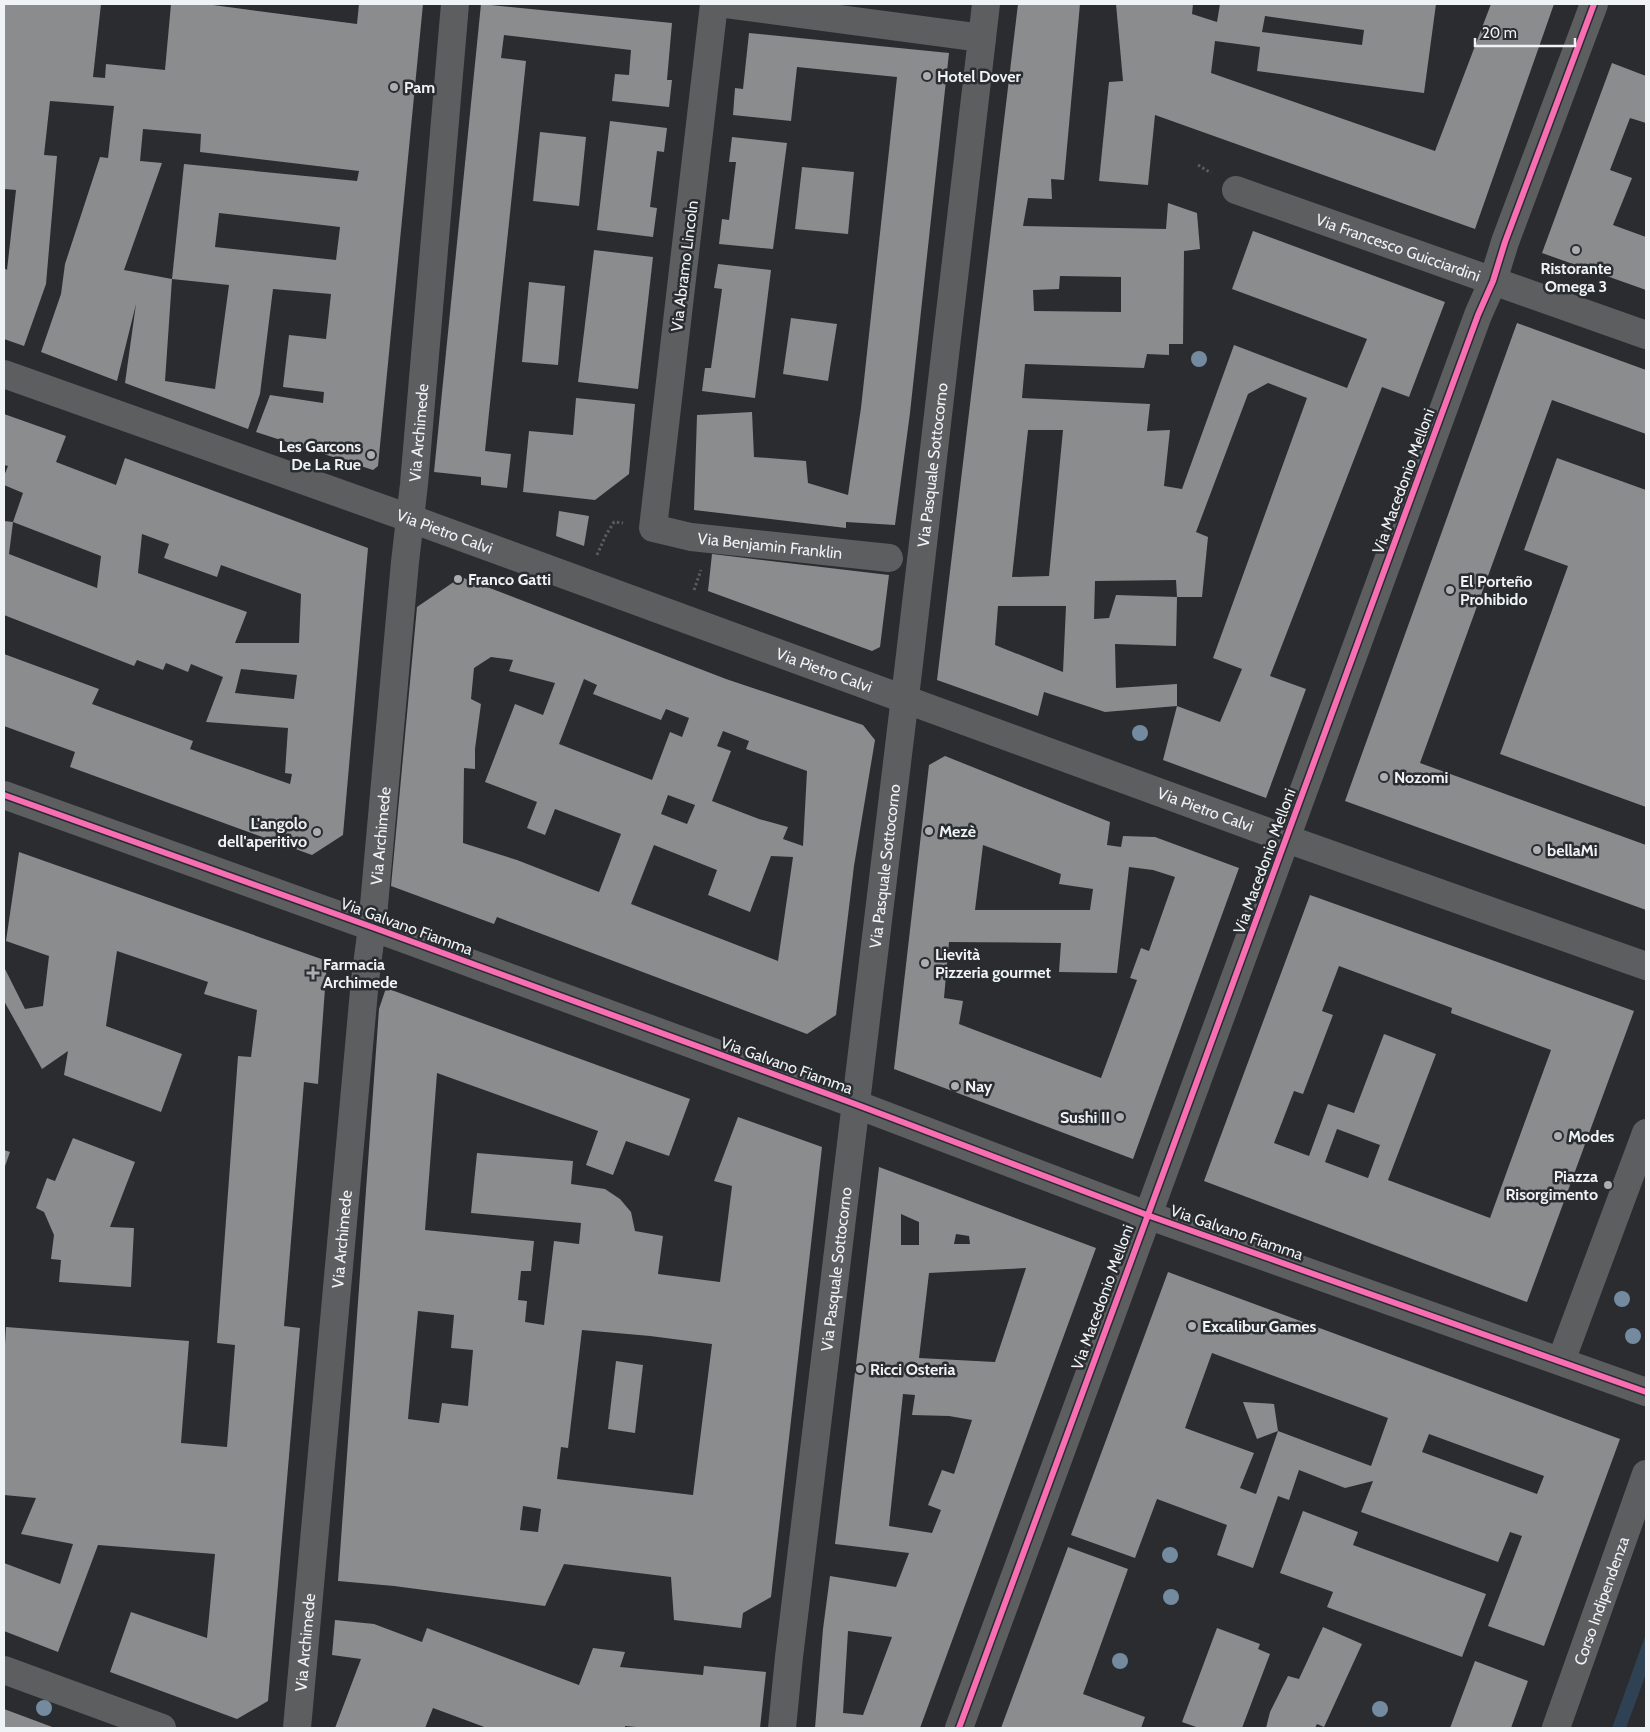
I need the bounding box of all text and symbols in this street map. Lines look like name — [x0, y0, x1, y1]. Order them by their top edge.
scale bar — [1475, 15, 1575, 47]
text: 20 m — [1482, 24, 1517, 42]
place label: Hotel Dover — [937, 67, 1021, 86]
marker: Hotel Dover — [921, 70, 933, 82]
place label: Pam — [404, 78, 435, 97]
marker: Pam — [388, 81, 400, 93]
street label: Via Abramo Lincoln — [667, 199, 702, 333]
street label: Via Francesco Guicciardini — [1313, 210, 1483, 286]
marker: Ristorante Omega 3 — [1570, 244, 1582, 256]
place label: Ristorante Omega 3 — [1541, 259, 1611, 296]
street label: Via Pasquale Sottocorno — [914, 382, 952, 548]
street label: Via Archimede — [405, 383, 433, 483]
street label: Via Macedonio Melloni — [1368, 406, 1439, 556]
place label: Les Garcons De La Rue — [279, 437, 361, 474]
marker: Les Garcons De La Rue — [365, 449, 377, 461]
street label: Via Pietro Calvi — [394, 505, 495, 558]
street label: Via Benjamin Franklin — [697, 529, 843, 563]
place label: Franco Gatti — [468, 570, 551, 589]
place label: El Porteño Prohibido — [1460, 572, 1532, 609]
marker: Franco Gatti — [452, 573, 464, 585]
marker: El Porteño Prohibido — [1444, 584, 1456, 596]
street label: Via Pietro Calvi — [773, 644, 875, 697]
place label: Nozomi — [1394, 768, 1448, 787]
marker: Nozomi — [1378, 771, 1390, 783]
street label: Via Pasquale Sottocorno — [866, 783, 904, 949]
street label: Via Pietro Calvi — [1155, 783, 1256, 836]
street label: Via Archimede — [367, 786, 395, 886]
street label: Via Macedonio Melloni — [1229, 786, 1300, 936]
place label: L'angolo dell'aperitivo — [218, 814, 307, 851]
place label: Mezè — [939, 822, 976, 841]
marker: Mezè — [923, 825, 935, 837]
marker: L'angolo dell'aperitivo — [311, 826, 323, 838]
place label: bellaMi — [1547, 841, 1598, 860]
marker: bellaMi — [1531, 844, 1543, 856]
street label: Via Galvano Fiamma — [338, 894, 476, 959]
place label: Lievità Pizzeria gourmet — [935, 945, 1052, 982]
place label: Farmacia Archimede — [323, 955, 398, 992]
marker: Lievità Pizzeria gourmet — [919, 957, 931, 969]
marker: Farmacia Archimede — [307, 967, 319, 979]
street label: Via Galvano Fiamma — [718, 1033, 856, 1098]
place label: Nay — [965, 1077, 993, 1096]
marker: Nay — [949, 1080, 961, 1092]
place label: Sushi II — [1060, 1108, 1110, 1127]
marker: Sushi II — [1114, 1111, 1126, 1123]
place label: Modes — [1568, 1127, 1615, 1146]
marker: Modes — [1552, 1130, 1564, 1142]
place label: Piazza Risorgimento — [1505, 1167, 1598, 1204]
marker: Piazza Risorgimento — [1602, 1179, 1614, 1191]
street label: Via Pasquale Sottocorno — [817, 1186, 856, 1352]
street label: Via Archimede — [328, 1189, 356, 1289]
street label: Via Galvano Fiamma — [1168, 1201, 1306, 1264]
street label: Via Macedonio Melloni — [1067, 1222, 1138, 1372]
place label: Excalibur Games — [1202, 1317, 1317, 1336]
marker: Excalibur Games — [1186, 1320, 1198, 1332]
place label: Ricci Osteria — [870, 1360, 955, 1379]
marker: Ricci Osteria — [854, 1363, 866, 1375]
street label: Corso Indipendenza — [1570, 1534, 1633, 1668]
street label: Via Archimede — [291, 1592, 319, 1692]

